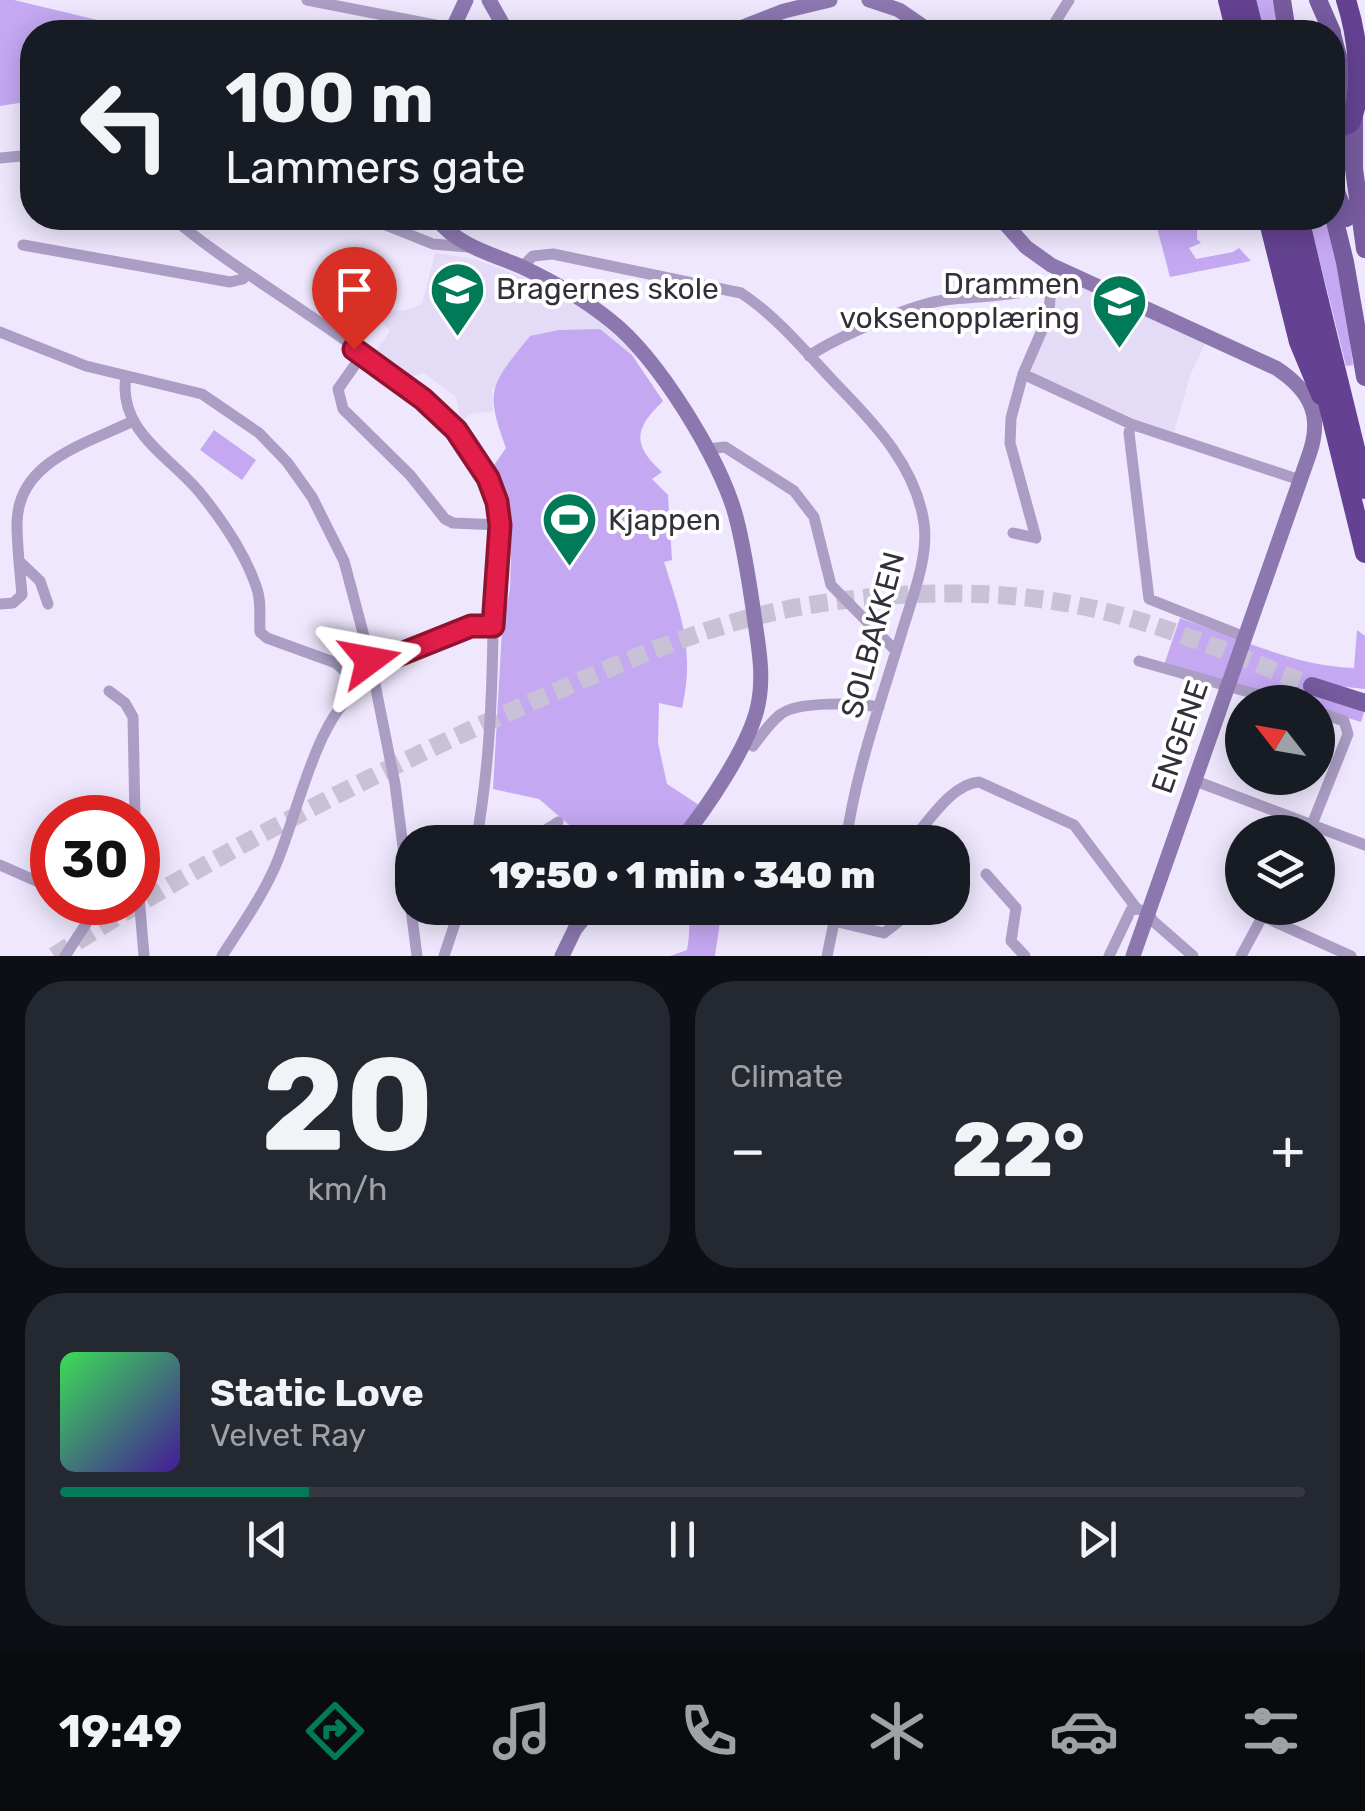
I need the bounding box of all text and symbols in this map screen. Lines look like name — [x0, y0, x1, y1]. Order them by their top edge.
text: 100 m — [225, 57, 434, 140]
icon: left — [60, 60, 190, 190]
text: Lammers gate — [225, 141, 526, 194]
pin — [312, 247, 397, 350]
school or university icon: Bragernes skole — [427, 259, 487, 338]
icon: arrive — [327, 262, 382, 317]
place label: Drammen voksenopplæring — [839, 266, 1080, 336]
place label: Bragernes skole — [496, 271, 719, 307]
school or university icon: Drammen voksenopplæring — [1089, 271, 1149, 350]
sports icon: Kjappen — [539, 490, 599, 569]
place label: Kjappen — [608, 502, 721, 538]
street label: SOLBAKKEN — [834, 548, 912, 722]
position arrow — [318, 608, 422, 712]
street label: ENGENE — [1144, 676, 1216, 798]
north arrow — [1225, 685, 1335, 795]
map controls — [1225, 685, 1335, 925]
speed limit sign: 30 — [30, 795, 160, 925]
button: layers — [1225, 815, 1335, 925]
text: 19:50 · 1 min · 340 m — [489, 852, 876, 898]
text: 20 — [261, 1027, 434, 1182]
text: Climate — [730, 1057, 843, 1095]
text: 22° — [952, 1106, 1085, 1195]
text: − — [730, 1118, 766, 1183]
text: + — [1271, 1118, 1305, 1183]
text: km/h — [308, 1170, 387, 1208]
text: Static Love — [210, 1370, 424, 1416]
text: Velvet Ray — [210, 1416, 366, 1454]
icon: previous — [240, 1512, 295, 1567]
icon: pause — [655, 1512, 710, 1567]
icon: next — [1070, 1512, 1125, 1567]
icon: directions — [300, 1696, 370, 1766]
icon: music — [487, 1696, 557, 1766]
icon: phone — [674, 1696, 744, 1766]
icon: climate — [862, 1696, 932, 1766]
icon: car — [1049, 1696, 1119, 1766]
icon: filters — [1236, 1696, 1306, 1766]
text: 19:49 — [59, 1705, 182, 1758]

